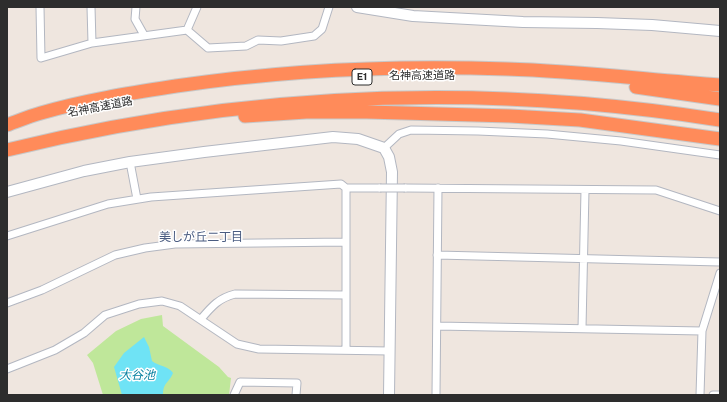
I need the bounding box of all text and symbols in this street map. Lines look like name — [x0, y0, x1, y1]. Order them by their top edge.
road number: E1 — [352, 69, 372, 85]
street label: 名神高速道路 — [389, 69, 455, 83]
street label: 名神高速道路 — [66, 94, 134, 120]
district label: 美しが丘二丁目 — [159, 230, 243, 244]
water label: 大谷池 — [119, 368, 155, 382]

